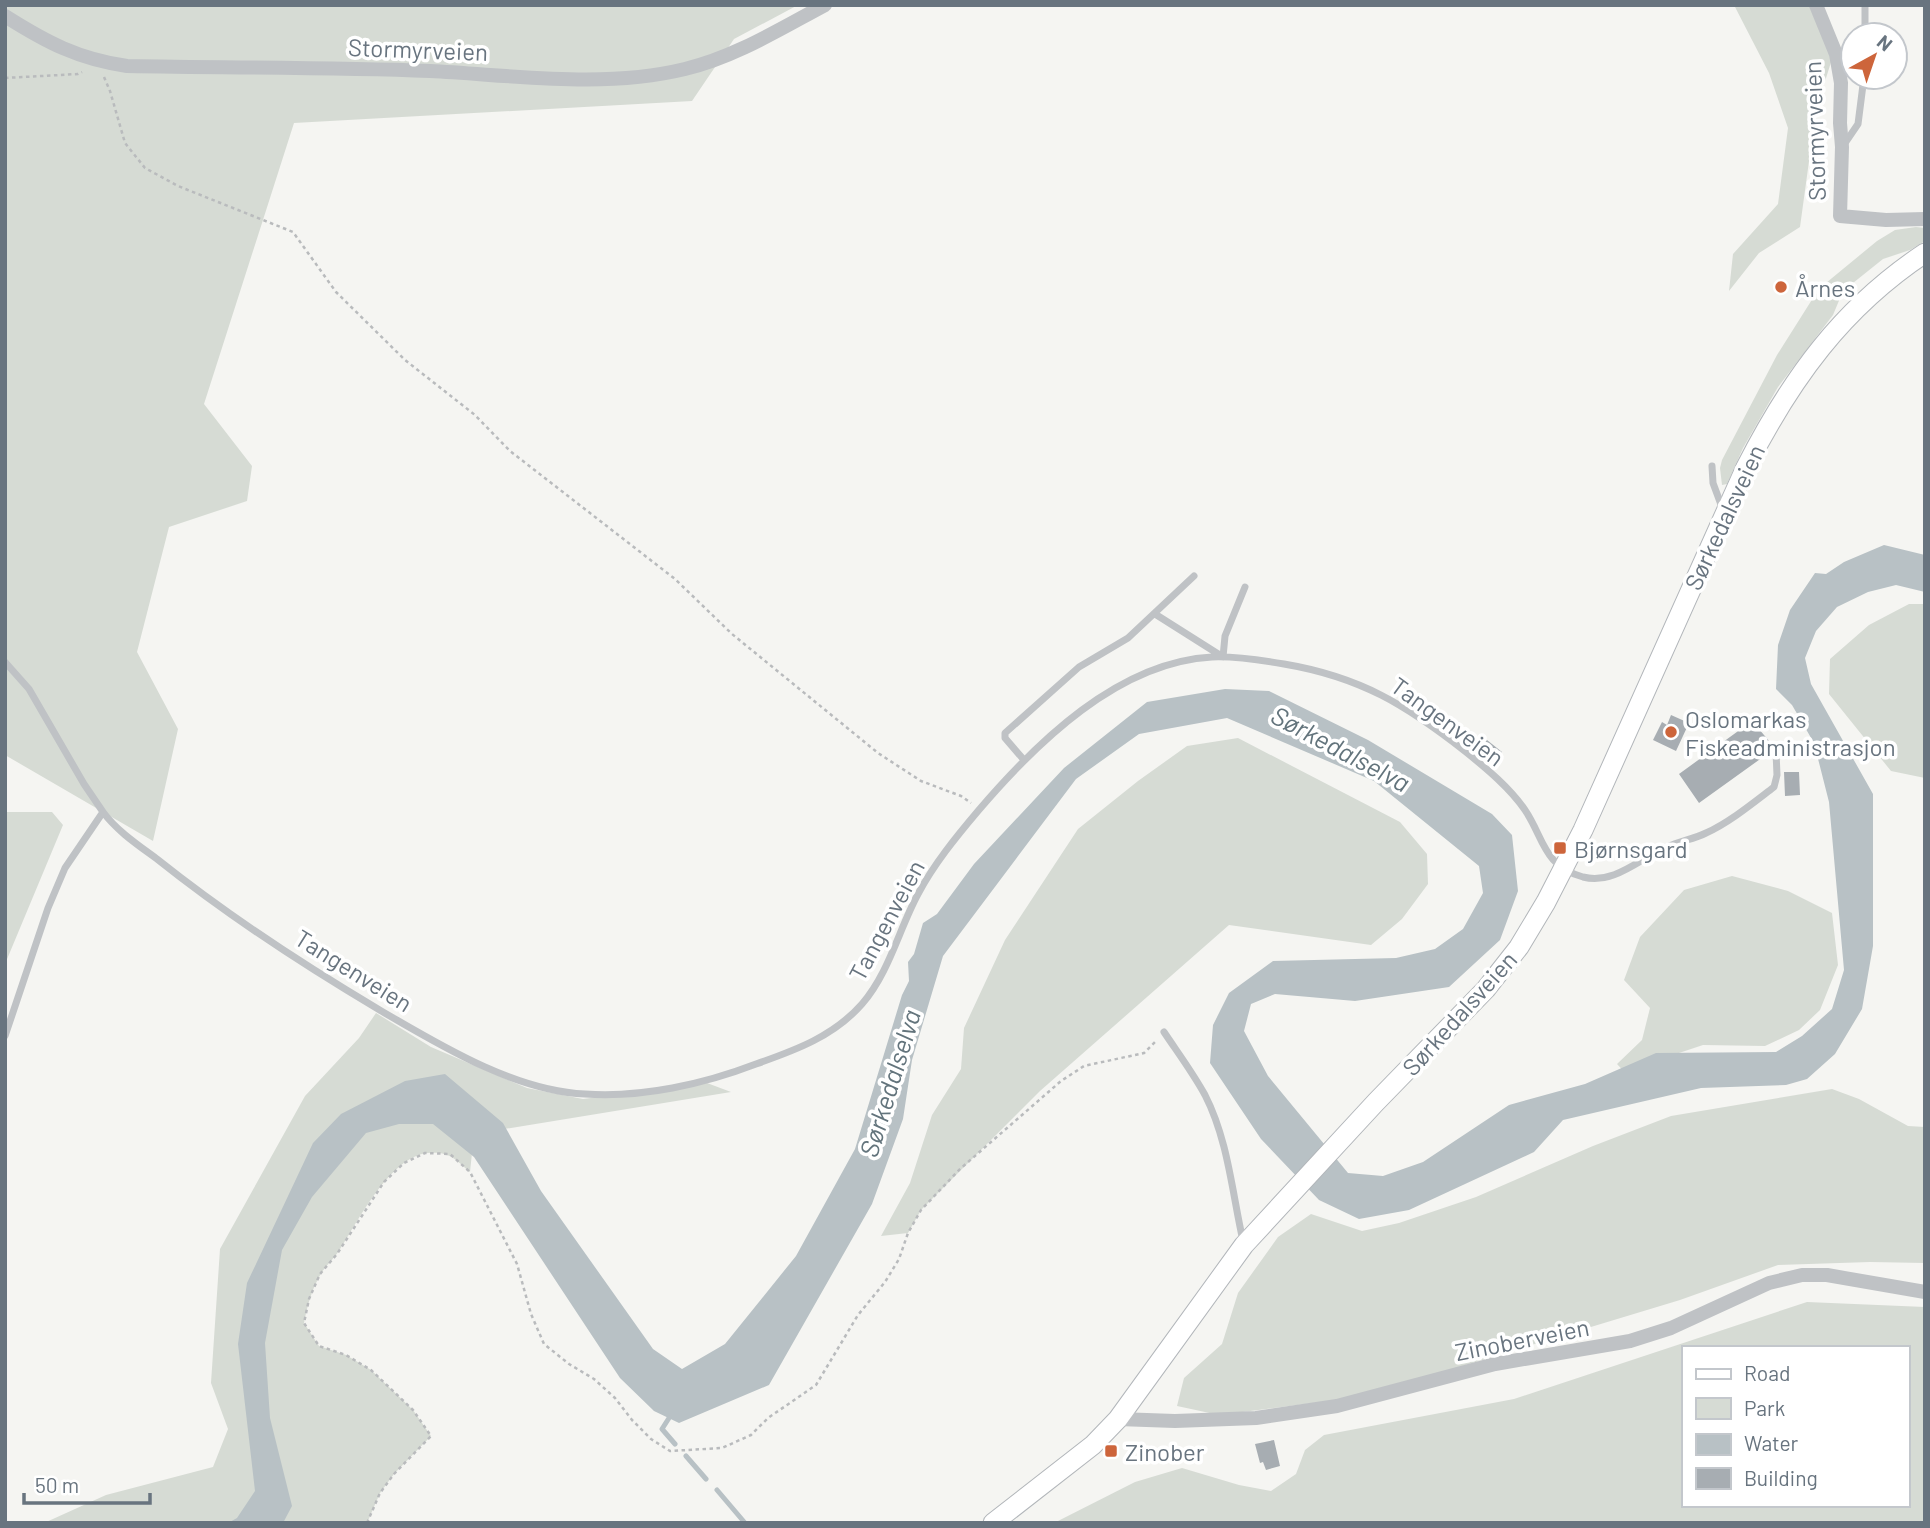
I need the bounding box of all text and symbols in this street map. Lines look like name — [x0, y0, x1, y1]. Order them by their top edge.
north arrow — [1839, 21, 1909, 91]
text: N — [1873, 30, 1897, 55]
street label: Stormyrveien — [348, 32, 488, 66]
street label: Stormyrveien — [1797, 61, 1831, 201]
place label: Årnes — [1795, 273, 1855, 302]
marker: Årnes — [1773, 279, 1789, 295]
street label: Sørkedalsveien — [1678, 440, 1770, 594]
street label: Tangenveien — [1386, 670, 1510, 772]
water label: Sørkedalselva — [1266, 698, 1416, 798]
place label: Oslomarkas Fiskeadministrasjon — [1685, 704, 1896, 761]
marker: Oslomarkas Fiskeadministrasjon — [1663, 724, 1679, 740]
place label: Bjørnsgard — [1574, 834, 1688, 863]
marker: Bjørnsgard — [1552, 840, 1568, 856]
street label: Tangenveien — [842, 855, 930, 985]
street label: Tangenveien — [290, 923, 418, 1017]
street label: Sørkedalsveien — [1396, 945, 1522, 1081]
water label: Sørkedalselva — [852, 1005, 926, 1161]
street label: Zinoberveien — [1453, 1312, 1591, 1366]
legend — [1682, 1346, 1909, 1507]
text: Road — [1744, 1360, 1790, 1385]
text: Park — [1744, 1395, 1785, 1420]
text: Water — [1744, 1430, 1799, 1455]
place label: Zinober — [1125, 1437, 1205, 1466]
marker: Zinober — [1103, 1443, 1119, 1459]
scale bar — [24, 1462, 150, 1506]
text: Building — [1744, 1465, 1818, 1490]
text: 50 m — [35, 1472, 79, 1497]

